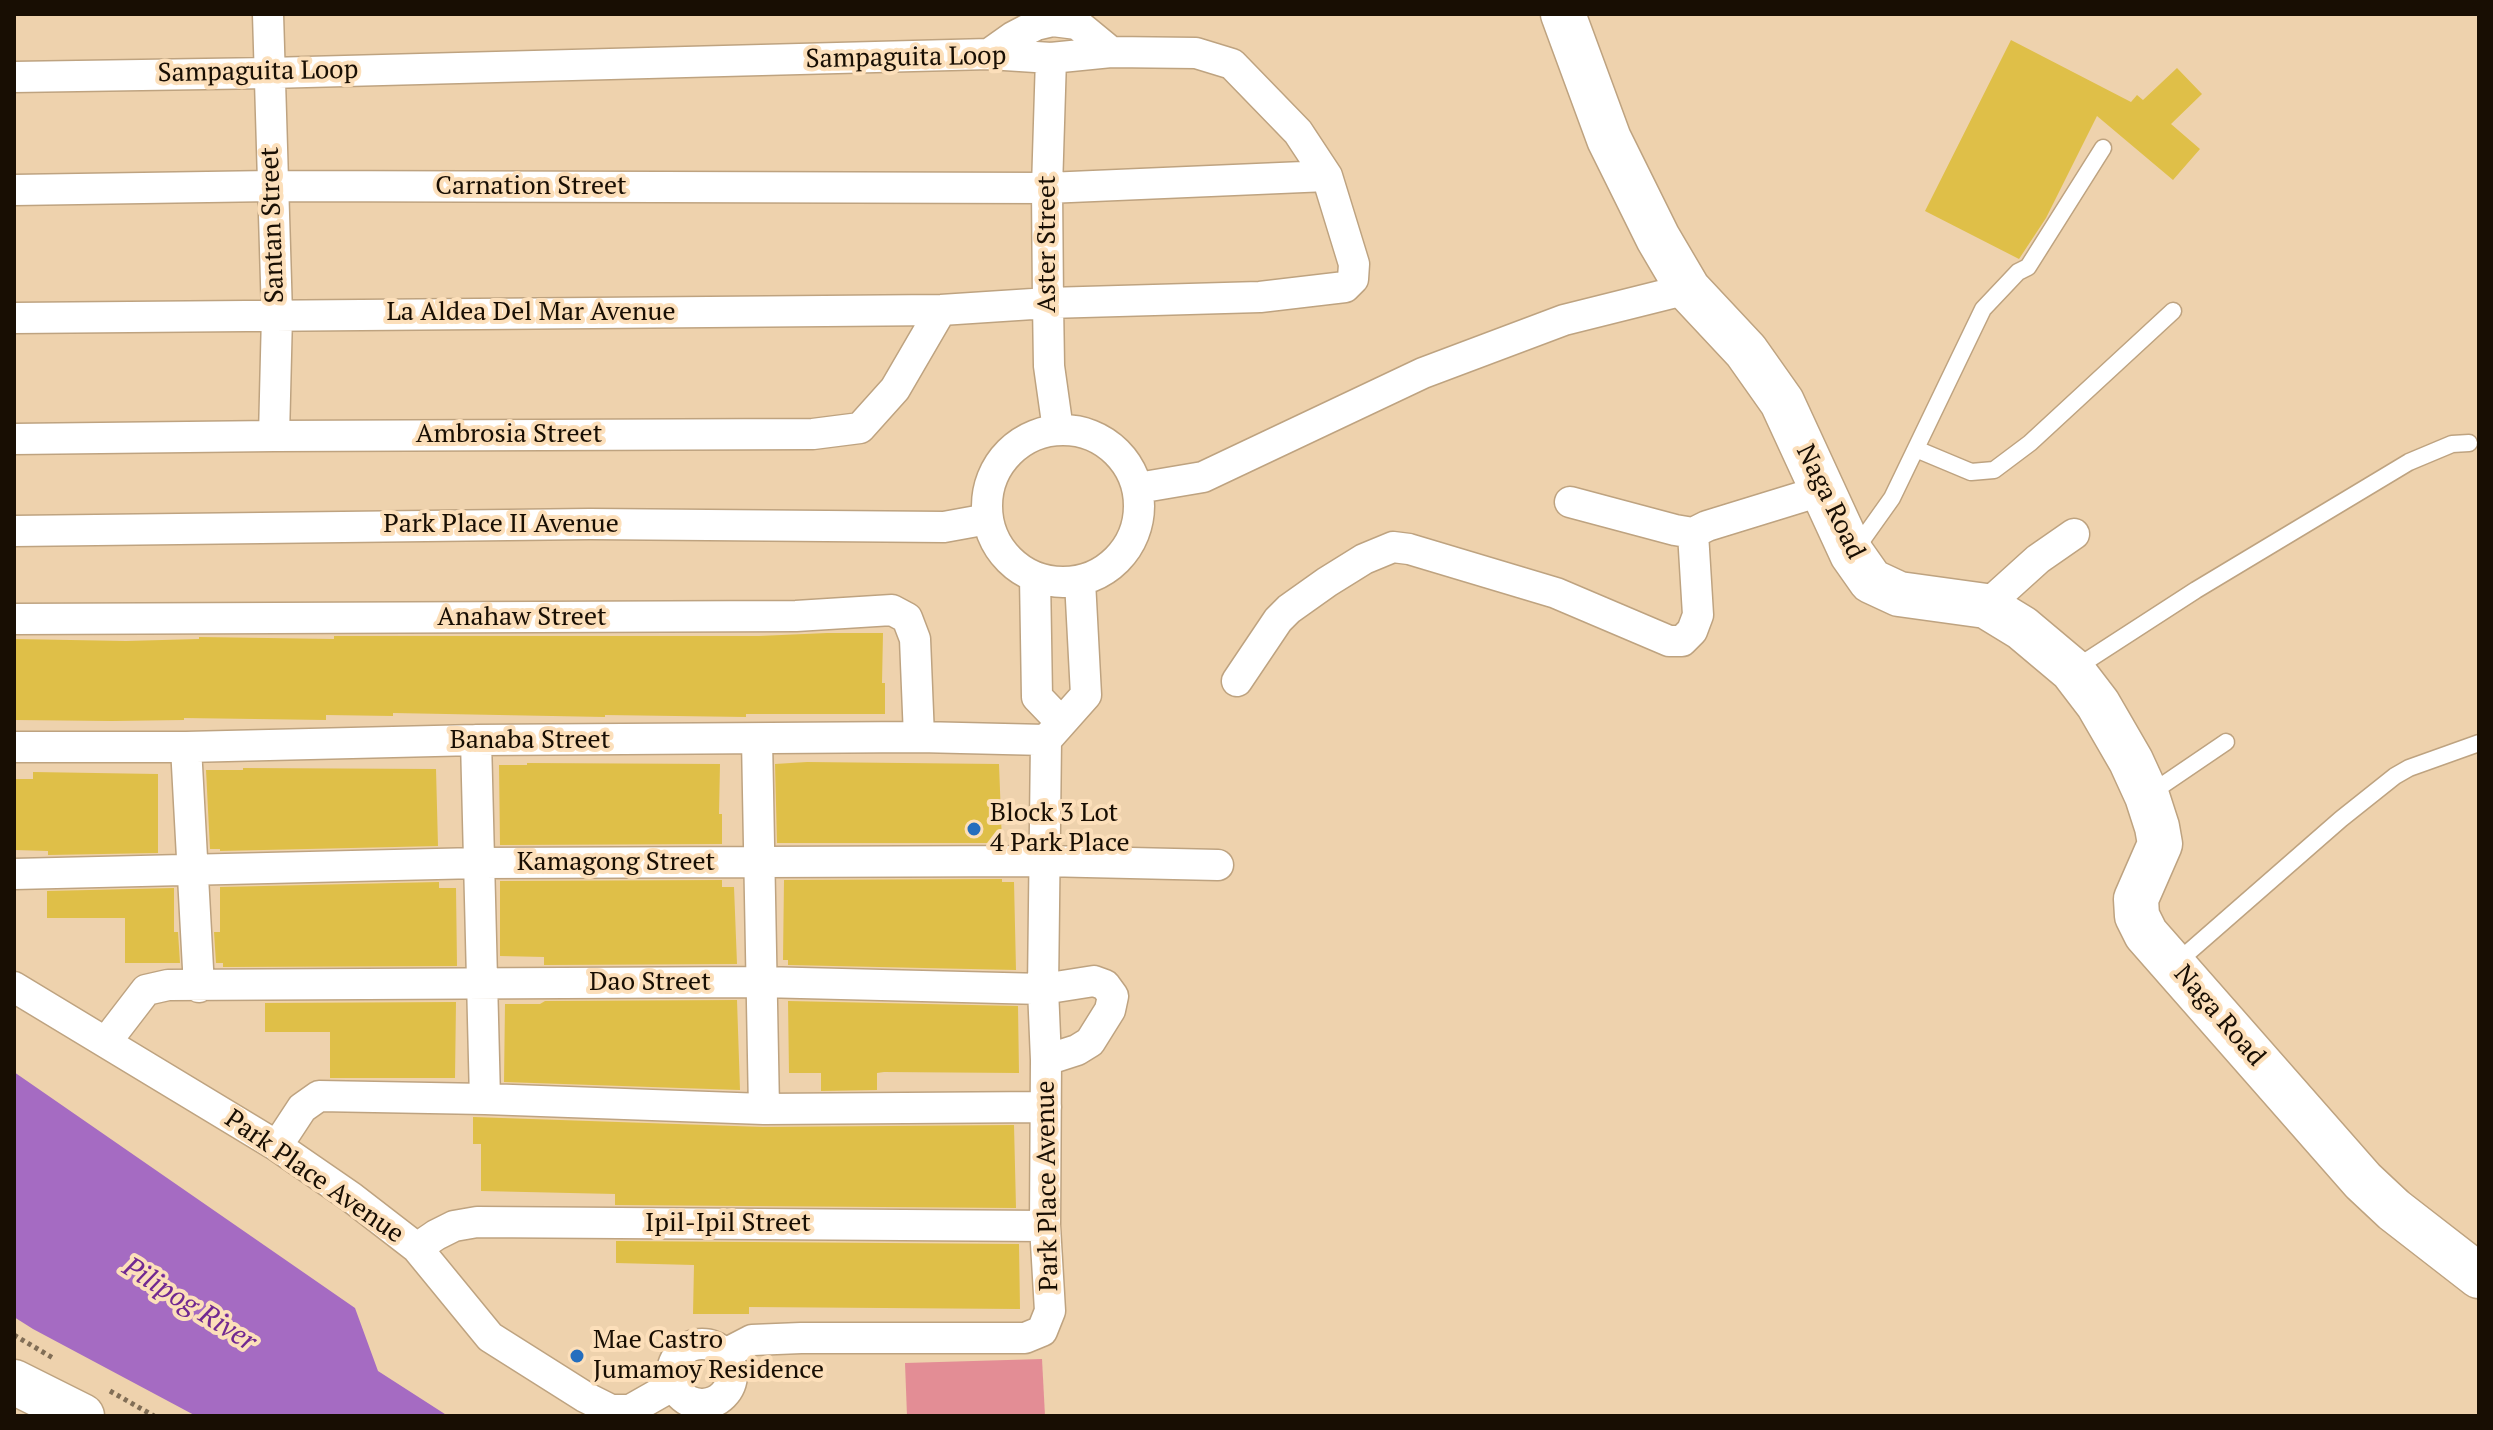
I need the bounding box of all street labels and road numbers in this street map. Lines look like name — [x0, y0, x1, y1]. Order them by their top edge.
street label: Sampaguita Loop — [805, 41, 1007, 75]
street label: Sampaguita Loop — [157, 55, 359, 89]
street label: Santan Street — [255, 146, 291, 304]
street label: Carnation Street — [435, 171, 627, 203]
street label: Aster Street — [1032, 175, 1064, 313]
street label: La Aldea Del Mar Avenue — [387, 297, 675, 329]
street label: Ambrosia Street — [416, 419, 602, 451]
street label: Naga Road — [1789, 440, 1871, 564]
street label: Park Place II Avenue — [383, 509, 619, 541]
street label: Anahaw Street — [437, 602, 607, 634]
street label: Banaba Street — [450, 725, 610, 757]
street label: Kamagong Street — [517, 847, 715, 879]
street label: Naga Road — [2167, 959, 2271, 1073]
street label: Dao Street — [589, 967, 711, 999]
street label: Park Place Avenue — [1031, 1080, 1065, 1292]
street label: Park Place Avenue — [219, 1104, 409, 1250]
street label: Ipil-Ipil Street — [645, 1208, 811, 1240]

